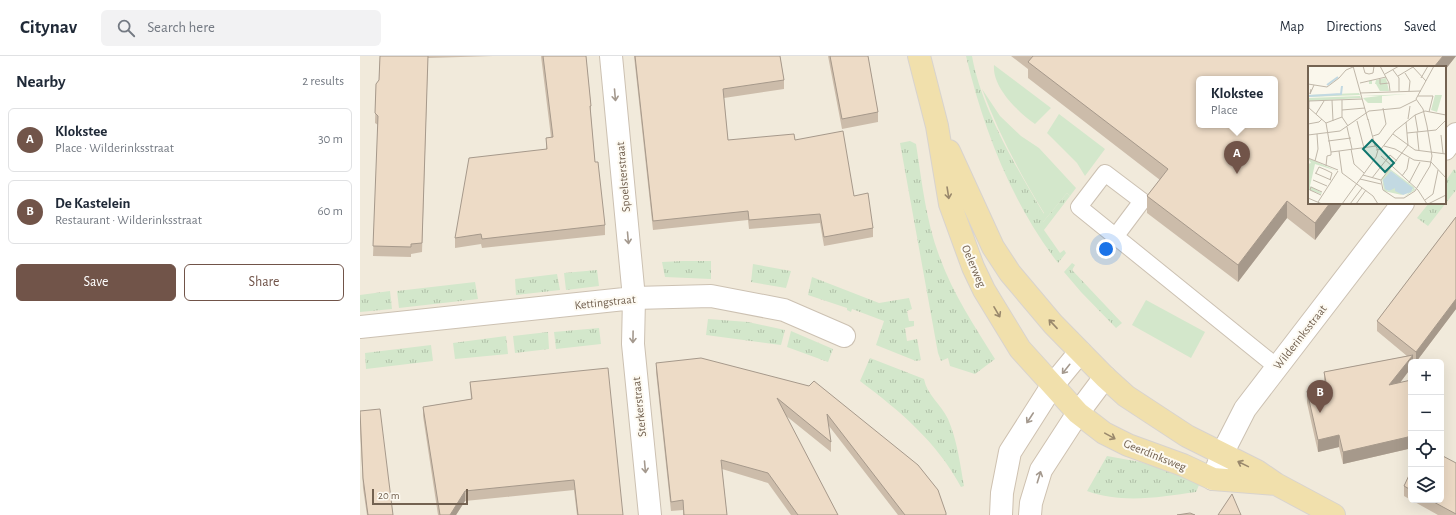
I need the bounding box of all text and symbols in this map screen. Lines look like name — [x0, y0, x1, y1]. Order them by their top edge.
search box — [101, 10, 381, 46]
icon: search — [115, 17, 137, 39]
text: Citynav — [20, 18, 77, 37]
text: Search here — [147, 20, 215, 35]
text: Map — [1280, 20, 1304, 34]
text: Directions — [1326, 20, 1382, 34]
text: Saved — [1404, 20, 1436, 34]
inset map — [1308, 66, 1446, 204]
text: Nearby — [16, 73, 66, 90]
text: 2 results — [302, 75, 344, 88]
popup — [1196, 76, 1278, 128]
text: Klokstee — [1211, 86, 1263, 101]
one-way arrow — [611, 88, 618, 101]
text: Place — [1211, 104, 1238, 117]
text: Klokstee — [55, 124, 107, 139]
text: A — [26, 133, 34, 146]
text: 30 m — [318, 133, 343, 146]
street label: Spoelsterstraat — [614, 141, 632, 213]
pin: A — [1224, 141, 1250, 174]
text: Place · Wilderinksstraat — [55, 142, 174, 155]
one-way arrow — [944, 186, 952, 199]
text: De Kastelein — [55, 196, 131, 211]
text: B — [26, 205, 34, 218]
text: 60 m — [317, 205, 343, 218]
text: Restaurant · Wilderinksstraat — [55, 214, 202, 227]
one-way arrow — [625, 231, 632, 244]
your location — [1096, 239, 1116, 259]
street label: Oelerweg — [960, 243, 988, 289]
button: Save — [16, 264, 176, 301]
button: Share — [184, 264, 344, 301]
street label: Kettingstraat — [574, 293, 636, 311]
street label: Wilderinksstraat — [1271, 302, 1329, 371]
one-way arrow — [993, 306, 1001, 318]
one-way arrow — [1049, 319, 1058, 329]
one-way arrow — [629, 330, 637, 343]
map controls — [1408, 359, 1444, 503]
button: + — [1408, 359, 1444, 395]
one-way arrow — [1062, 363, 1071, 374]
street label: Sterkerstraat — [630, 376, 648, 438]
pin: B — [1307, 380, 1333, 413]
button: − — [1408, 395, 1444, 431]
one-way arrow — [1026, 412, 1034, 423]
button: locate — [1408, 431, 1444, 467]
one-way arrow — [1104, 432, 1116, 440]
street label: Geerdinksweg — [1122, 437, 1188, 473]
one-way arrow — [641, 460, 649, 473]
one-way arrow — [1237, 460, 1249, 467]
button: layers — [1408, 467, 1444, 503]
one-way arrow — [1036, 471, 1043, 484]
scale bar — [372, 487, 468, 506]
text: 20 m — [378, 490, 399, 501]

